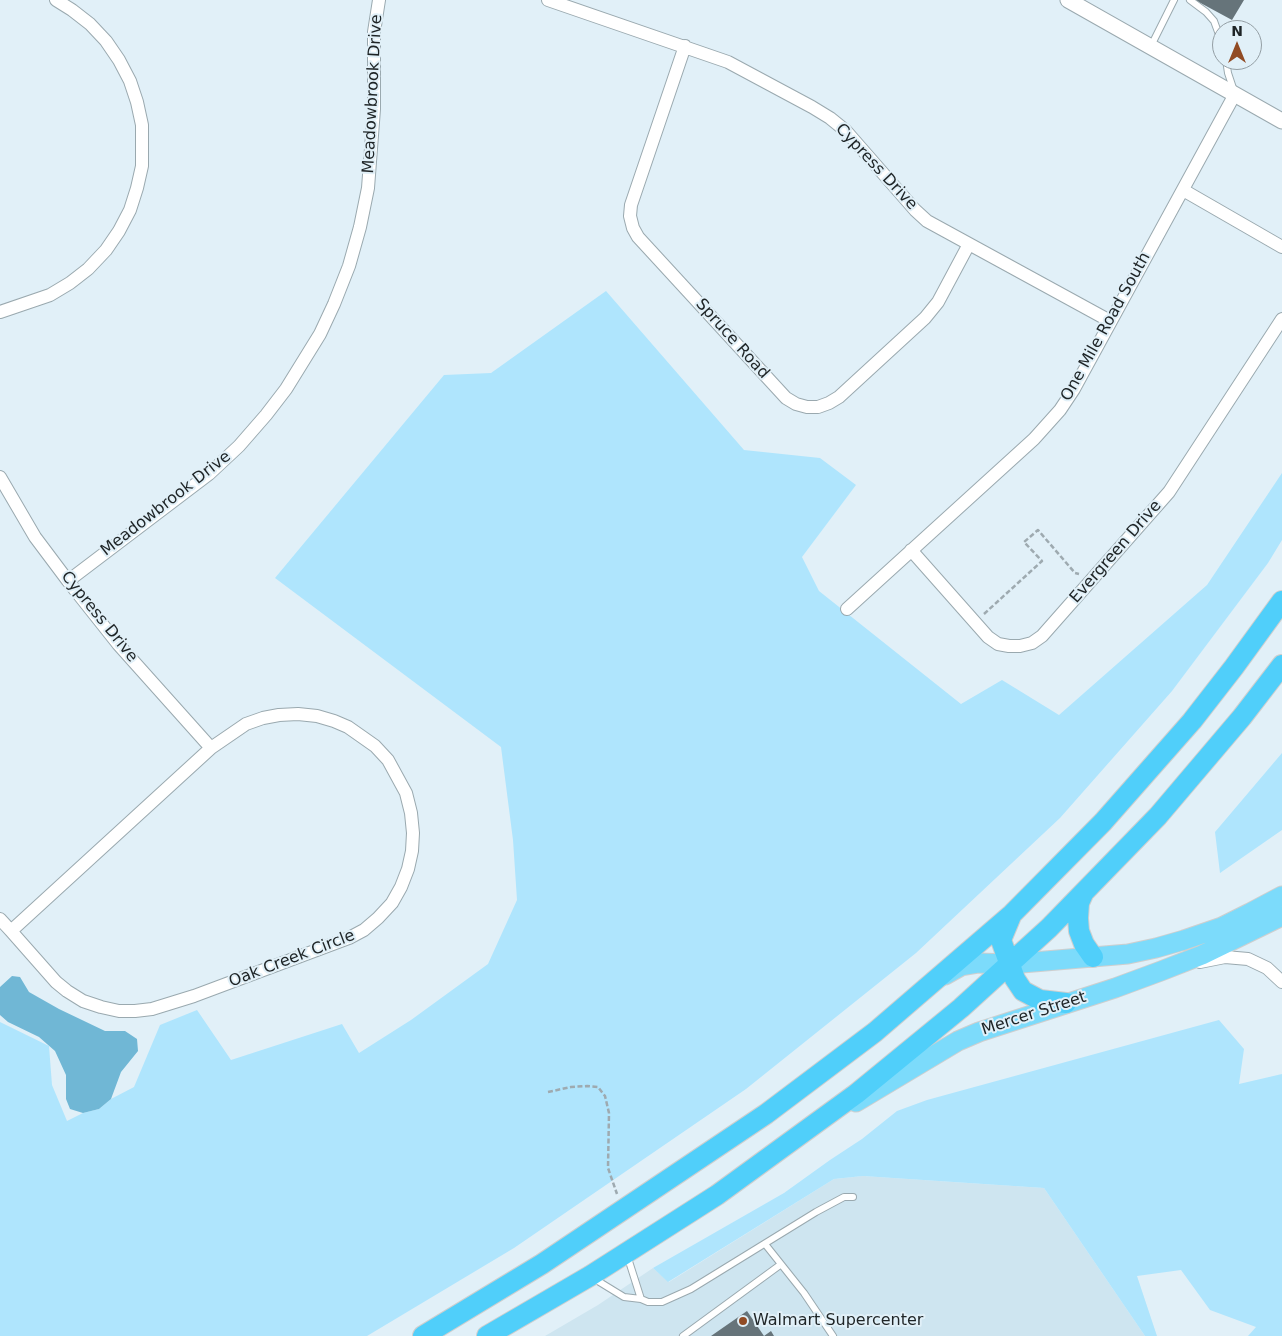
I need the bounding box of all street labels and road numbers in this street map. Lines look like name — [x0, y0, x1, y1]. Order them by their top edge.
street label: Meadowbrook Drive — [359, 14, 387, 174]
street label: Cypress Drive — [831, 120, 921, 214]
street label: One Mile Road South — [1057, 249, 1155, 405]
street label: Spruce Road — [691, 295, 773, 383]
street label: Meadowbrook Drive — [97, 447, 235, 561]
street label: Evergreen Drive — [1066, 497, 1166, 607]
street label: Cypress Drive — [57, 568, 141, 666]
street label: Oak Creek Circle — [226, 926, 358, 992]
street label: Mercer Street — [979, 988, 1089, 1040]

